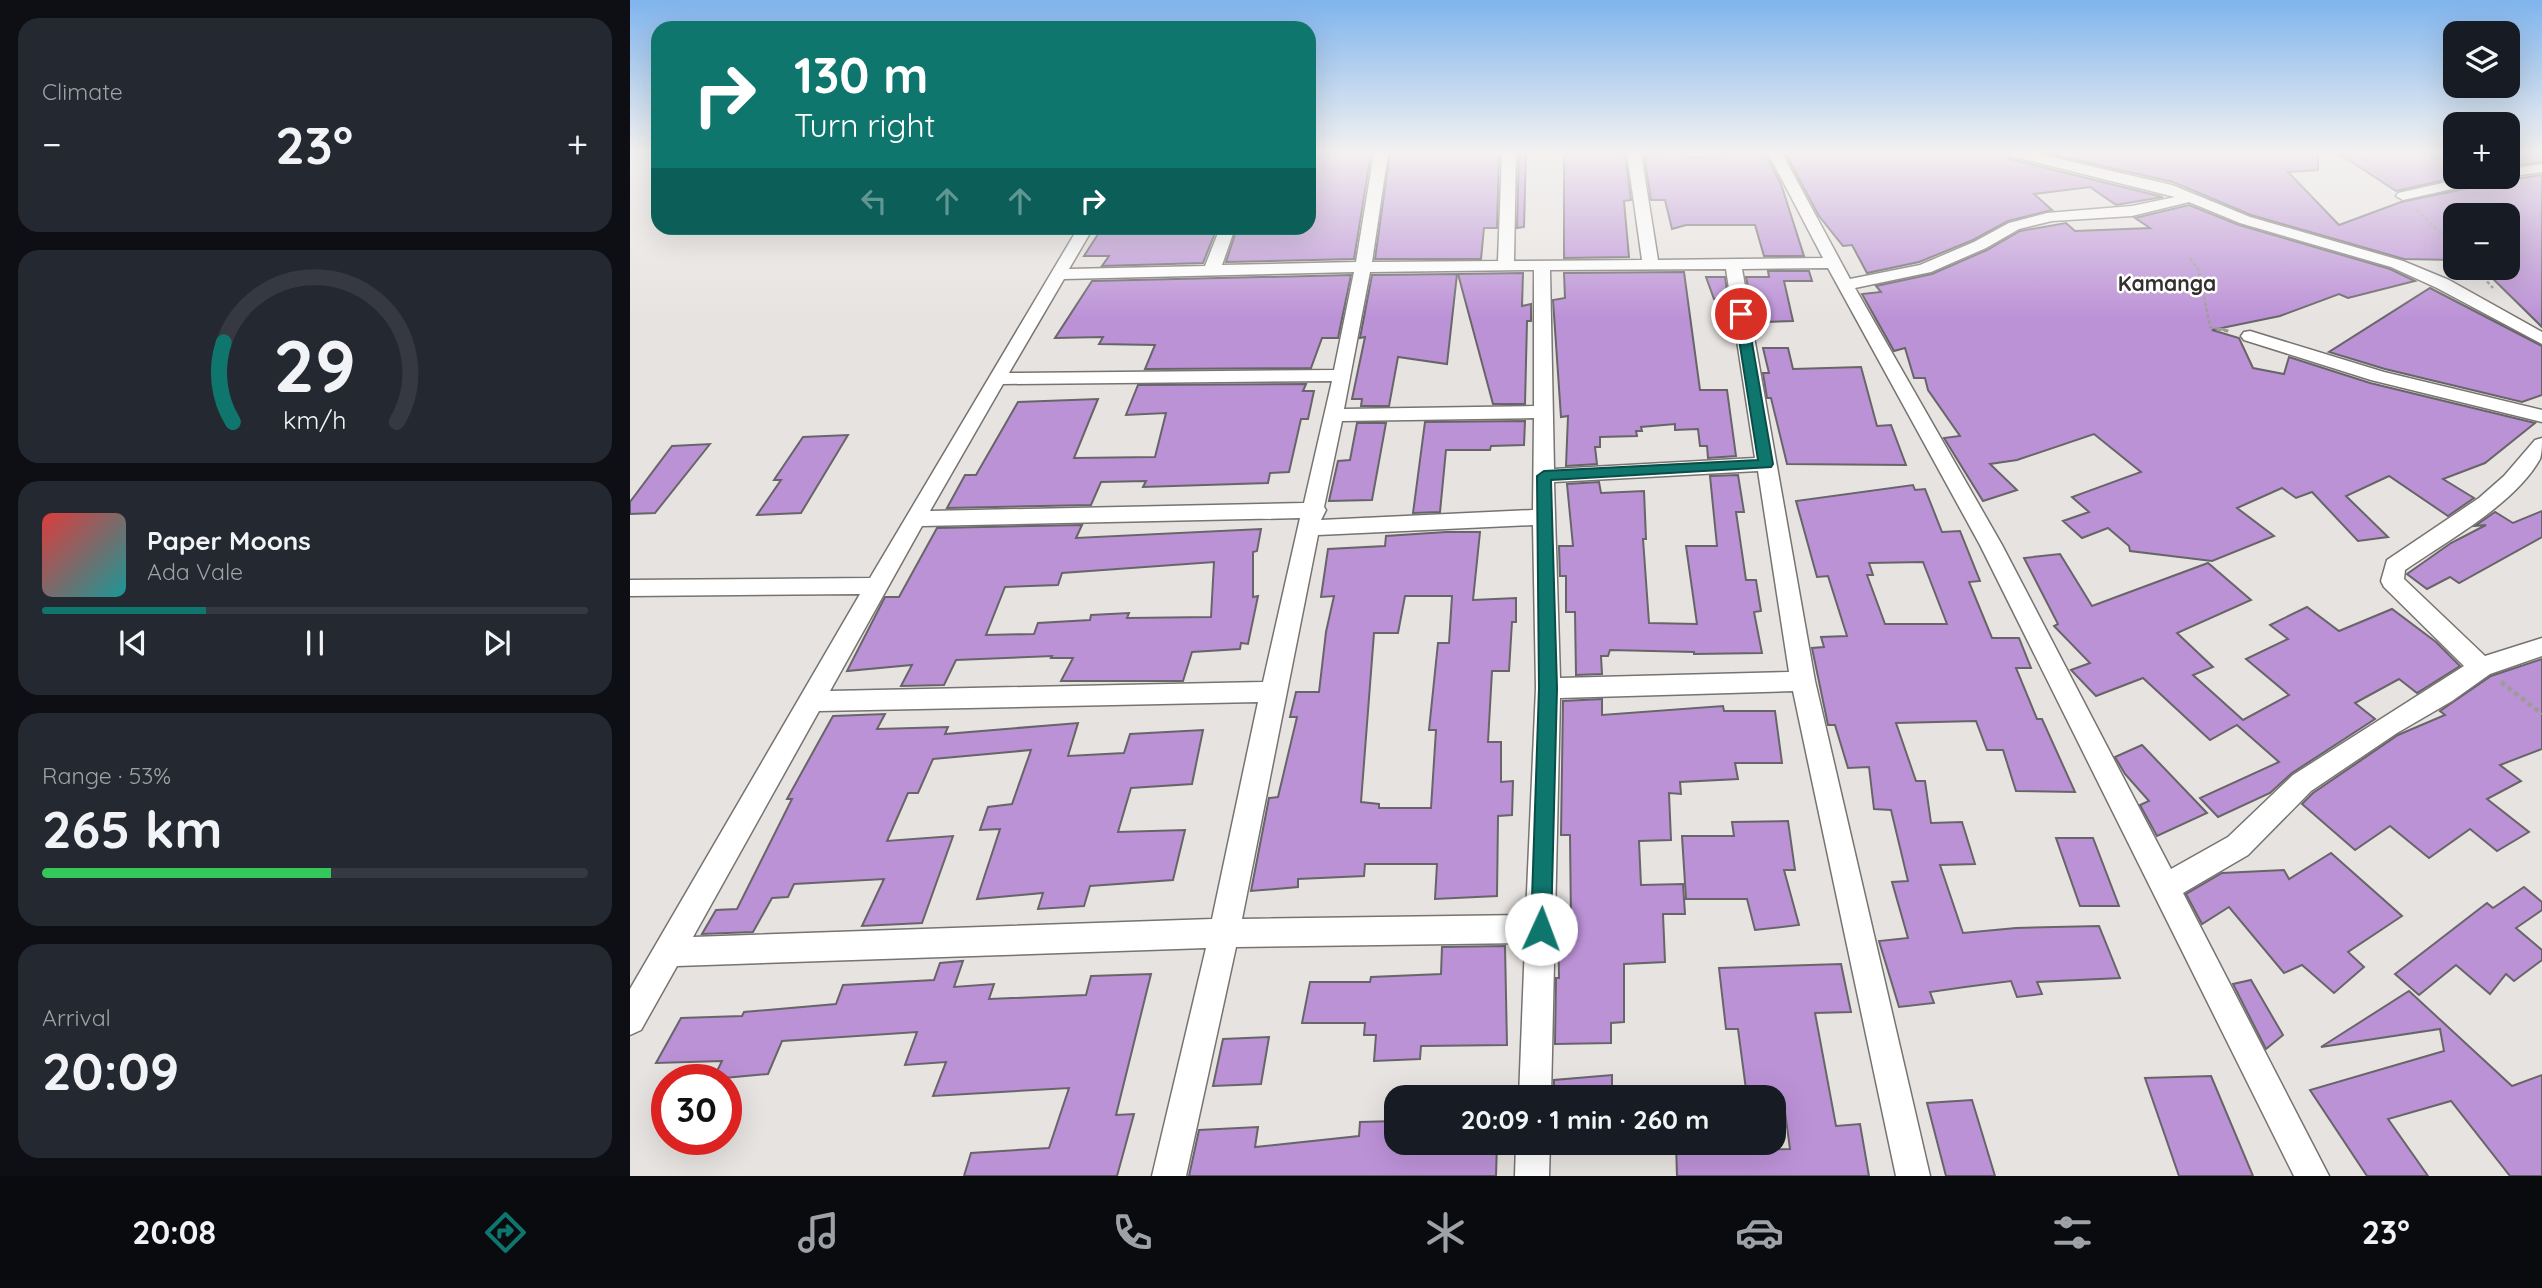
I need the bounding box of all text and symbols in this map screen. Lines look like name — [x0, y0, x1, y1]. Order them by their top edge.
map controls — [2443, 21, 2520, 280]
button: layers — [2443, 21, 2520, 98]
text: 130 m — [794, 44, 928, 105]
icon: right — [679, 49, 770, 140]
text: Climate — [42, 77, 123, 106]
text: Turn right — [794, 105, 935, 145]
text: 23° — [275, 112, 353, 177]
button: + — [2443, 112, 2520, 189]
text: − — [42, 120, 62, 168]
text: + — [567, 120, 588, 168]
icon: left — [855, 182, 893, 220]
icon: ahead — [928, 182, 966, 220]
icon: ahead — [1001, 182, 1039, 220]
icon: right — [1074, 182, 1112, 220]
button: − — [2443, 203, 2520, 280]
district label: Kamanga — [2118, 270, 2216, 296]
pin — [1711, 284, 1771, 344]
icon: arrive — [1722, 295, 1760, 333]
text: 29 — [274, 320, 356, 411]
text: km/h — [283, 404, 347, 435]
text: Paper Moons — [147, 524, 311, 557]
text: Ada Vale — [147, 557, 243, 586]
icon: previous — [114, 624, 152, 662]
icon: pause — [296, 624, 334, 662]
icon: next — [478, 624, 516, 662]
text: Range · 53% — [42, 761, 171, 790]
text: 265 km — [42, 796, 222, 861]
position arrow — [1504, 892, 1578, 966]
text: Arrival — [42, 1003, 111, 1032]
text: 20:09 — [42, 1038, 179, 1103]
speed limit sign: 30 — [651, 1064, 742, 1155]
text: 20:09 · 1 min · 260 m — [1461, 1103, 1709, 1136]
icon: directions — [481, 1208, 530, 1257]
icon: music — [794, 1208, 843, 1257]
icon: phone — [1108, 1208, 1157, 1257]
icon: climate — [1421, 1208, 1470, 1257]
icon: car — [1735, 1208, 1784, 1257]
icon: filters — [2048, 1208, 2097, 1257]
text: 20:08 — [132, 1212, 216, 1252]
text: 23° — [2362, 1212, 2410, 1252]

